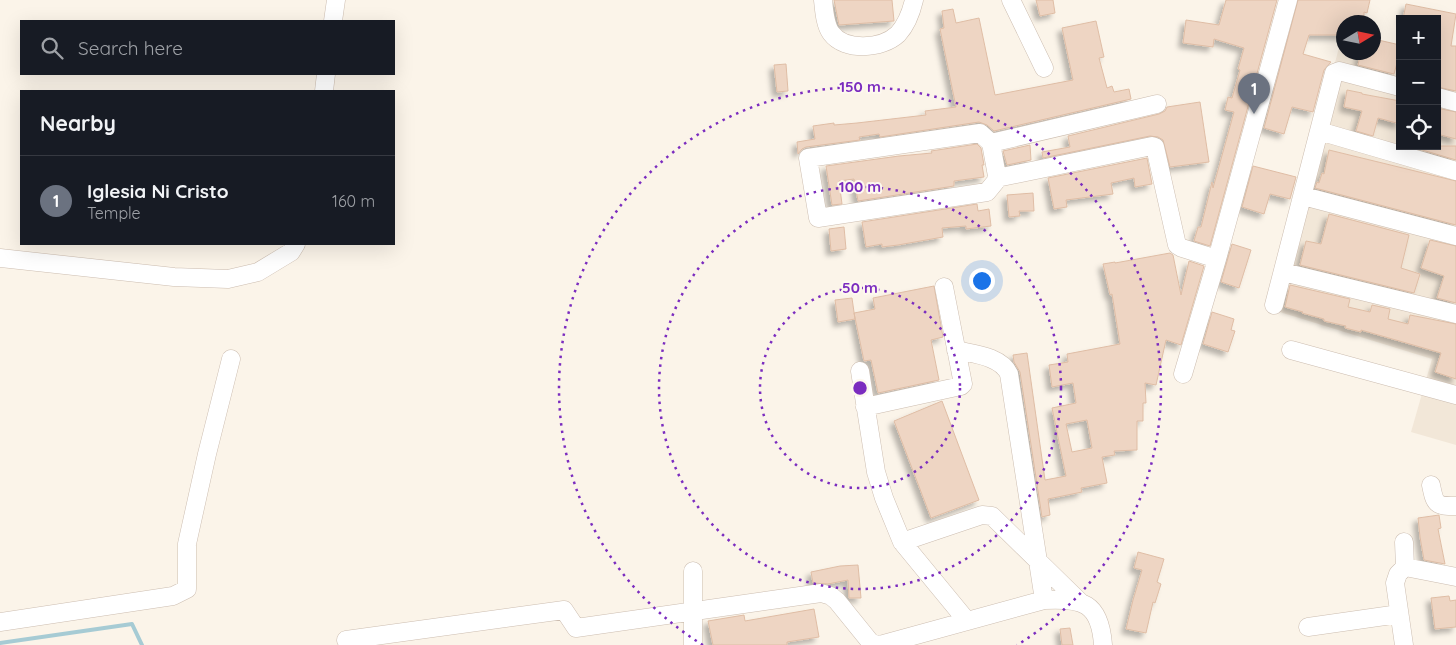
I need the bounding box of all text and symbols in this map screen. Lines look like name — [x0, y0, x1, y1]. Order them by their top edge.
north arrow — [1336, 15, 1381, 60]
map controls — [1396, 15, 1441, 150]
button: + — [1396, 15, 1441, 60]
search box — [20, 20, 395, 75]
icon: search — [38, 34, 66, 62]
text: Search here — [78, 36, 183, 60]
button: − — [1396, 60, 1441, 105]
pin: 1 — [1238, 73, 1270, 114]
text: 150 m — [839, 77, 881, 96]
button: locate — [1396, 105, 1441, 150]
text: Nearby — [40, 110, 116, 136]
text: 100 m — [839, 177, 881, 196]
text: Iglesia Ni Cristo — [87, 179, 229, 203]
text: 1 — [53, 191, 59, 211]
text: 160 m — [332, 191, 375, 211]
text: Temple — [87, 203, 141, 223]
your location — [969, 268, 995, 294]
text: 50 m — [842, 278, 878, 297]
centre of rings — [851, 379, 869, 397]

